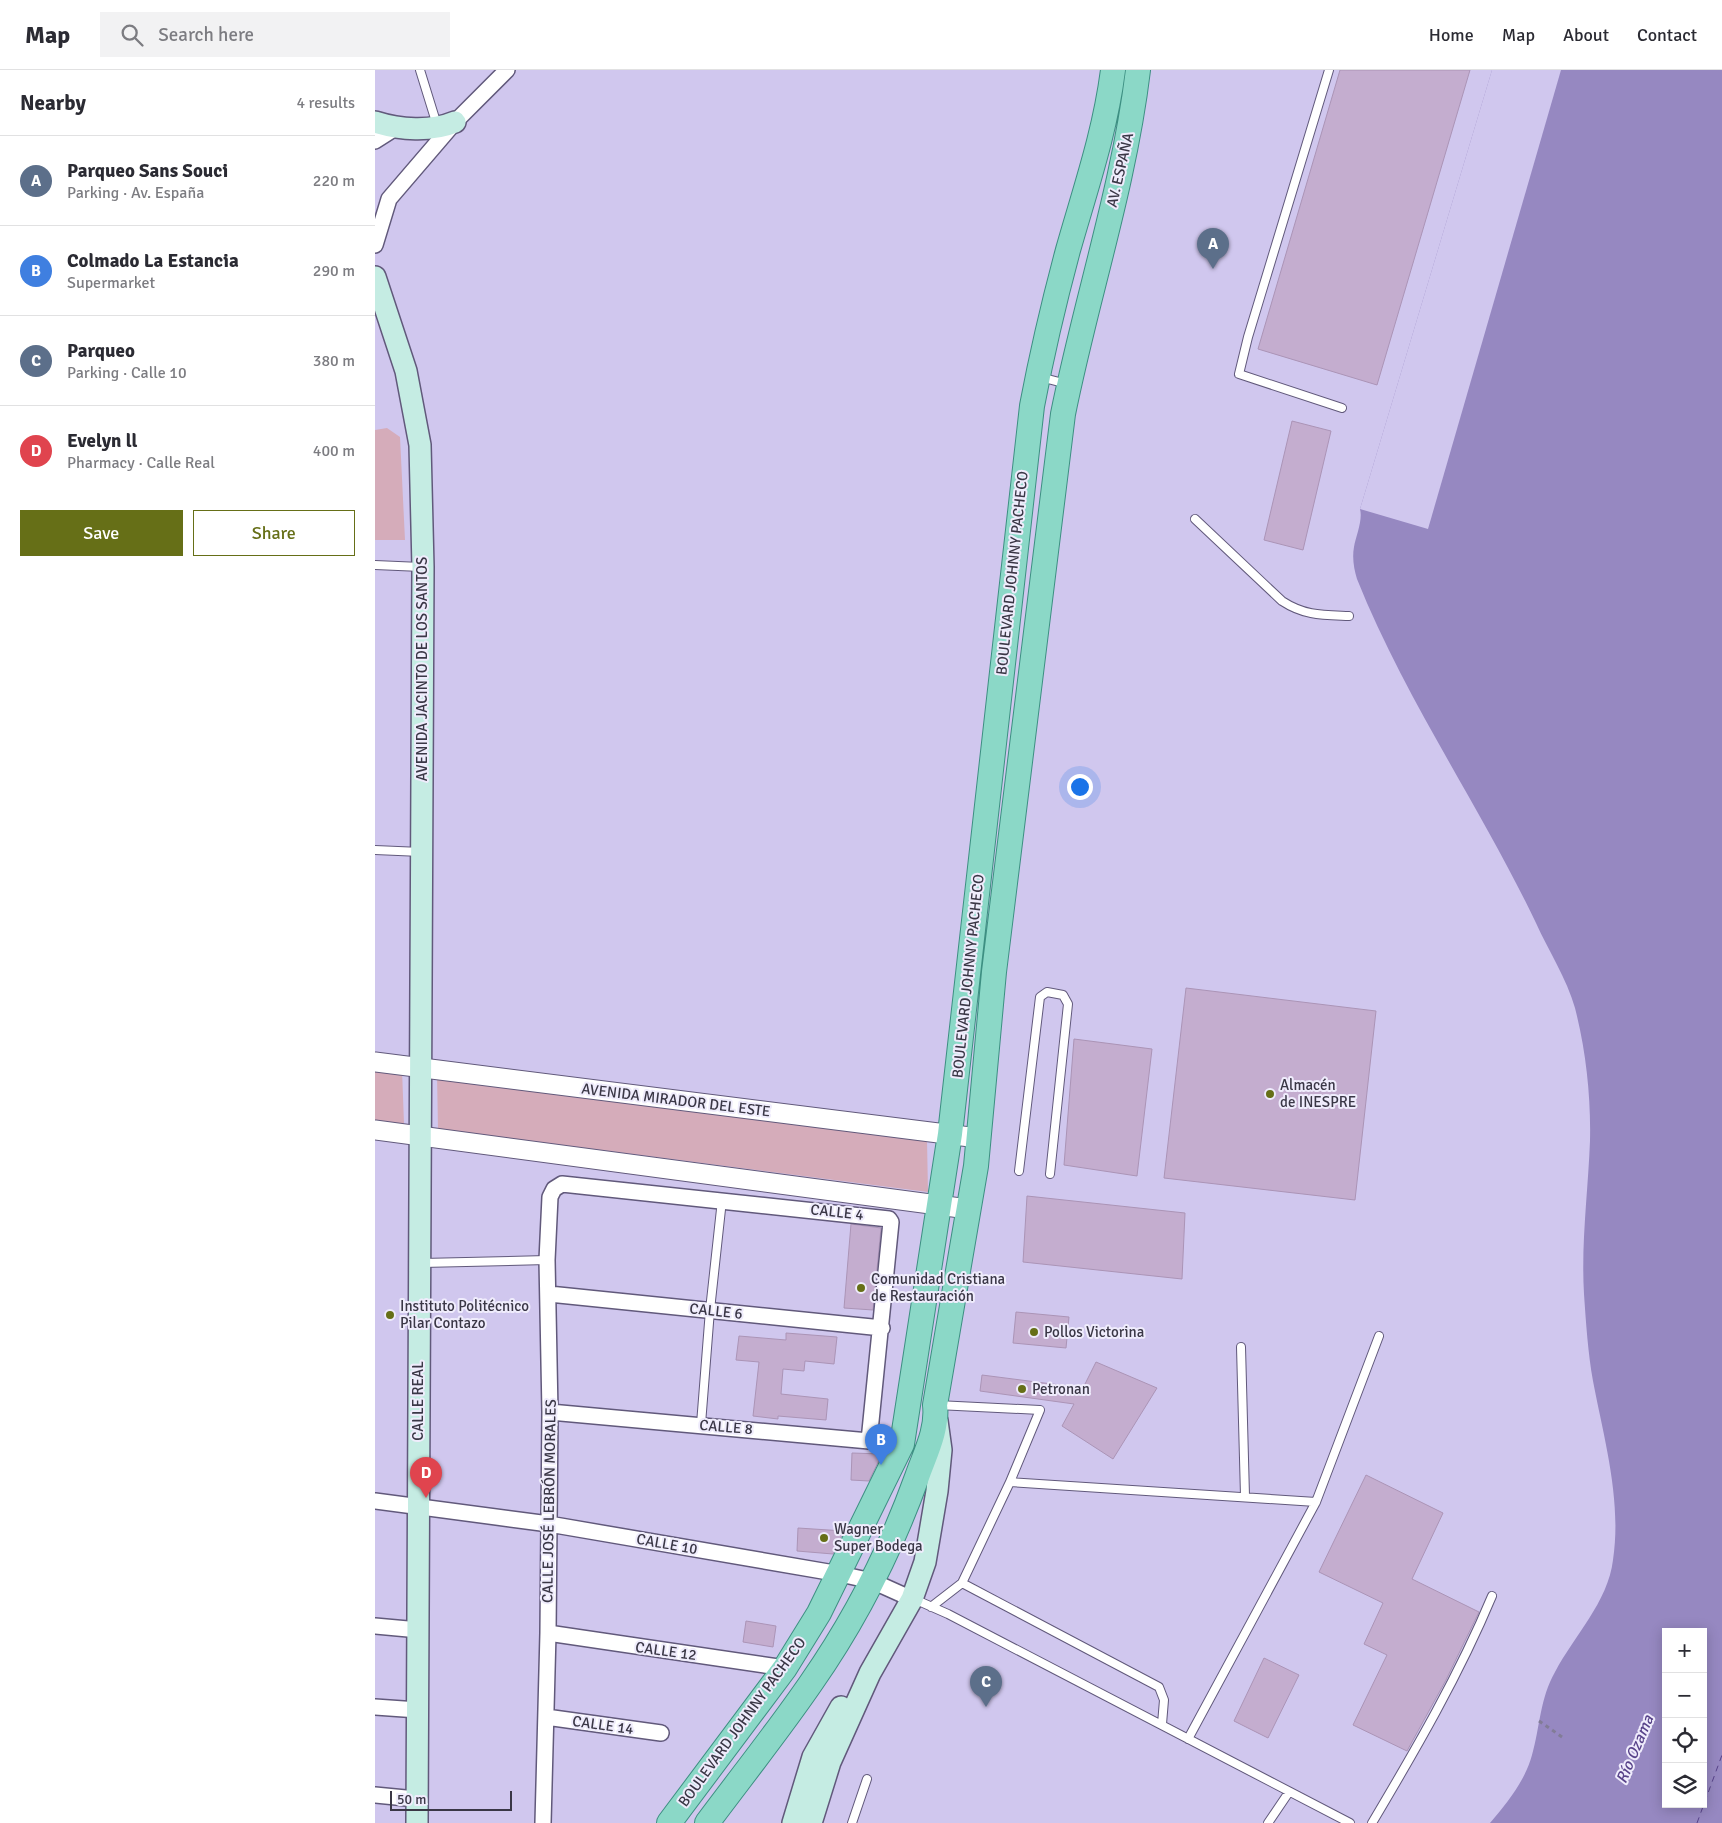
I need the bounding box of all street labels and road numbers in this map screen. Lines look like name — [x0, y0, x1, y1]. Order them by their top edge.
street label: AV. ESPAÑA — [1102, 131, 1137, 209]
street label: BOULEVARD JOHNNY PACHECO — [992, 470, 1032, 676]
street label: AVENIDA JACINTO DE LOS SANTOS — [413, 557, 431, 781]
street label: BOULEVARD JOHNNY PACHECO — [948, 873, 988, 1079]
street label: AVENIDA MIRADOR DEL ESTE — [581, 1079, 771, 1121]
street label: CALLE 4 — [809, 1200, 865, 1224]
street label: CALLE 6 — [688, 1299, 744, 1323]
street label: CALLE REAL — [409, 1361, 427, 1441]
street label: CALLE JOSÉ LEBRÓN MORALES — [537, 1399, 560, 1603]
street label: CALLE 8 — [699, 1416, 753, 1438]
street label: CALLE 10 — [635, 1530, 699, 1558]
street label: BOULEVARD JOHNNY PACHECO — [675, 1634, 810, 1810]
street label: CALLE 12 — [634, 1638, 698, 1664]
street label: CALLE 14 — [571, 1712, 635, 1738]

